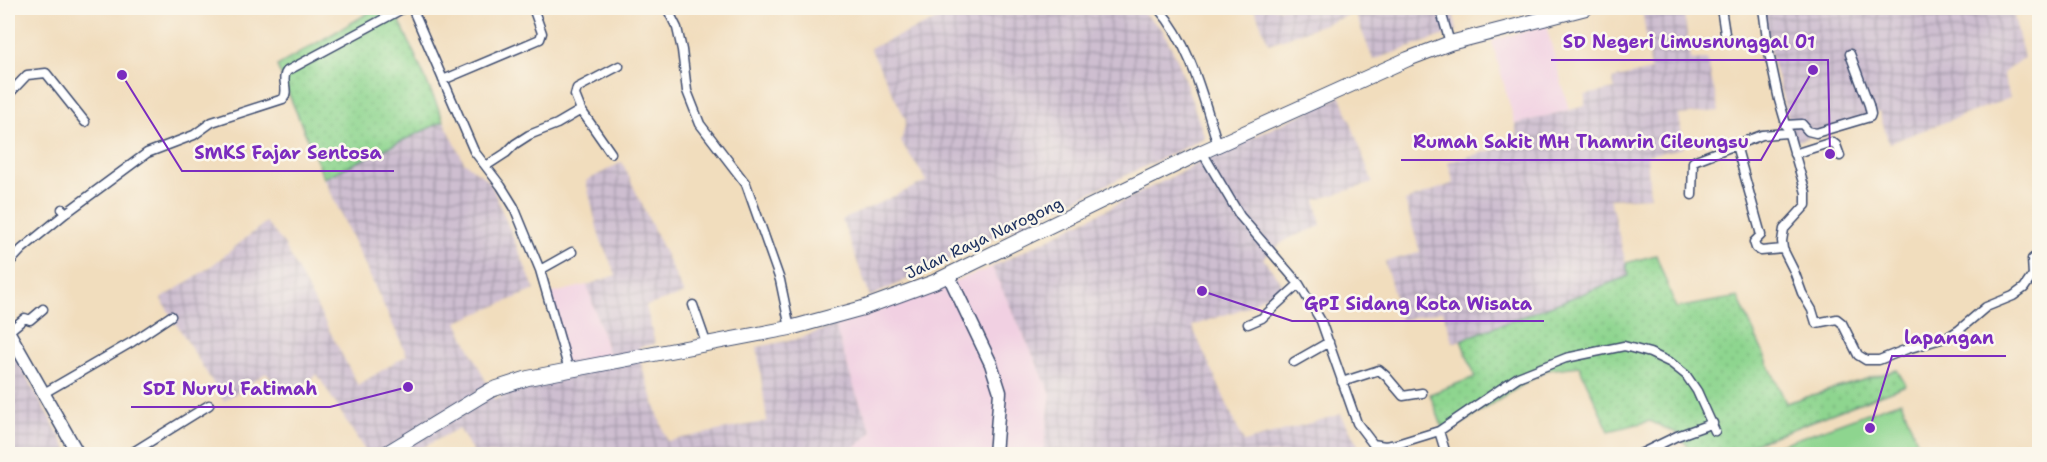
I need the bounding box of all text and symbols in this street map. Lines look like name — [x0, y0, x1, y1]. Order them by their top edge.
callout: SD Negeri Limusnunggal 01 — [1551, 24, 1828, 60]
text: SD Negeri Limusnunggal 01 — [1563, 30, 1815, 54]
callout: Rumah Sakit MH Thamrin Cileungsu — [1401, 124, 1761, 160]
text: Rumah Sakit MH Thamrin Cileungsu — [1413, 130, 1749, 154]
callout: SMKS Fajar Sentosa — [182, 135, 394, 171]
text: SMKS Fajar Sentosa — [194, 141, 382, 165]
street label: Jalan Raya Narogong — [902, 192, 1066, 284]
callout: GPI Sidang Kota Wisata — [1292, 285, 1544, 321]
text: GPI Sidang Kota Wisata — [1304, 292, 1533, 316]
callout: lapangan — [1892, 320, 2006, 356]
text: lapangan — [1904, 326, 1994, 350]
callout: SDI Nurul Fatimah — [131, 371, 330, 407]
text: SDI Nurul Fatimah — [143, 377, 317, 401]

